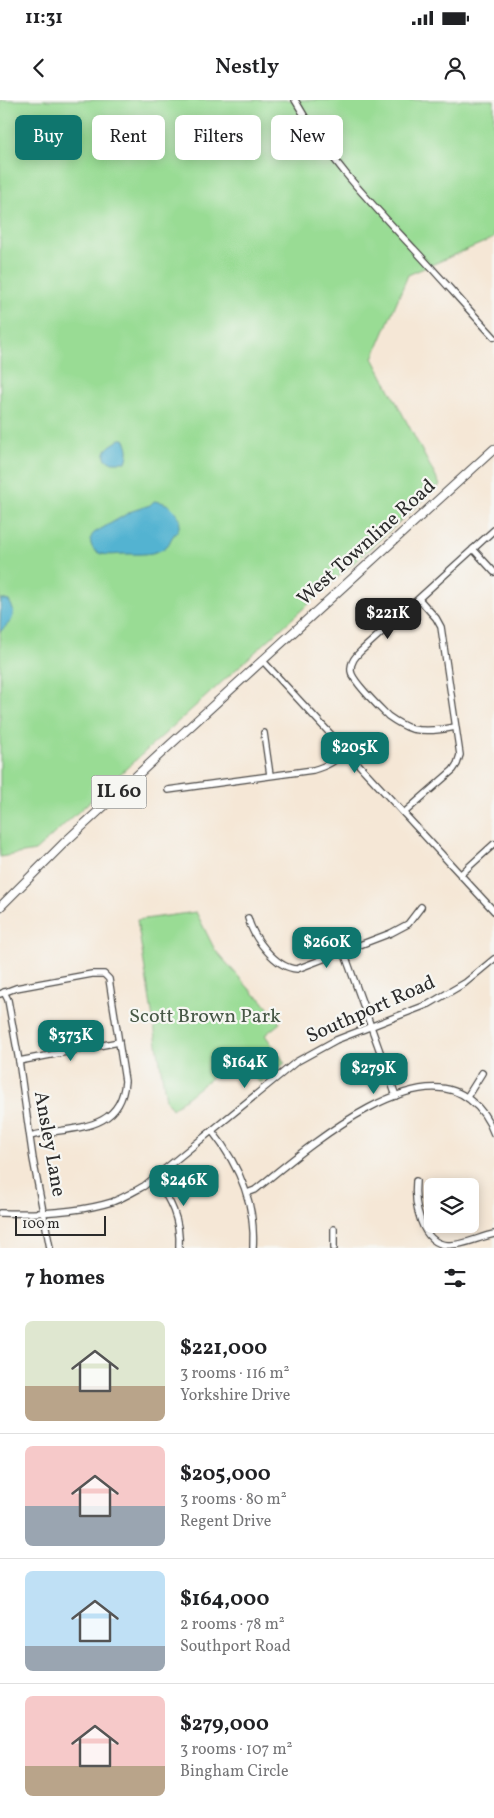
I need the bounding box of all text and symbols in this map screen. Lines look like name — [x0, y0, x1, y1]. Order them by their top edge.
text: 11:31 — [25, 5, 63, 31]
text: Nestly — [215, 52, 279, 83]
icon: back — [25, 54, 53, 82]
icon: person — [441, 54, 469, 82]
chip: Buy — [15, 115, 82, 160]
chip: Rent — [92, 115, 165, 160]
chip: Filters — [175, 115, 261, 160]
chip: New — [271, 115, 343, 160]
street label: West Townline Road — [292, 473, 442, 613]
pin: $221K — [353, 598, 423, 640]
text: $221K — [366, 603, 410, 625]
pin: $205K — [320, 732, 390, 774]
text: $205K — [332, 737, 378, 759]
road number: IL 60 — [92, 776, 146, 809]
pin: $260K — [292, 926, 362, 969]
text: $260K — [303, 932, 351, 954]
street label: Southport Road — [302, 969, 440, 1051]
park label: Scott Brown Park — [129, 1003, 281, 1031]
pin: $373K — [36, 1020, 106, 1062]
text: $373K — [49, 1025, 93, 1047]
pin: $164K — [210, 1046, 280, 1089]
text: $164K — [222, 1052, 268, 1074]
pin: $279K — [339, 1052, 409, 1095]
text: $279K — [352, 1058, 396, 1080]
street label: Ansley Lane — [26, 1089, 72, 1199]
pin: $246K — [149, 1164, 219, 1207]
text: $246K — [160, 1170, 208, 1192]
map controls — [424, 1178, 479, 1233]
button: layers — [424, 1178, 479, 1233]
scale bar — [15, 1213, 106, 1236]
text: 100 m — [22, 1215, 60, 1234]
text: 7 homes — [25, 1264, 105, 1293]
icon: filters — [441, 1264, 469, 1292]
text: $221,000 — [180, 1334, 267, 1363]
icon: home — [65, 1341, 125, 1401]
text: 3 rooms · 116 m² — [180, 1363, 289, 1385]
text: Yorkshire Drive — [180, 1385, 290, 1407]
text: $205,000 — [180, 1460, 271, 1489]
icon: home — [65, 1466, 125, 1526]
text: 3 rooms · 80 m² — [180, 1489, 287, 1511]
text: Regent Drive — [180, 1511, 271, 1533]
text: $164,000 — [180, 1585, 269, 1614]
icon: home — [65, 1591, 125, 1651]
text: 2 rooms · 78 m² — [180, 1614, 285, 1636]
text: Southport Road — [180, 1636, 291, 1658]
text: $279,000 — [180, 1710, 269, 1739]
icon: home — [65, 1716, 125, 1776]
text: 3 rooms · 107 m² — [180, 1739, 293, 1761]
text: Bingham Circle — [180, 1761, 288, 1783]

